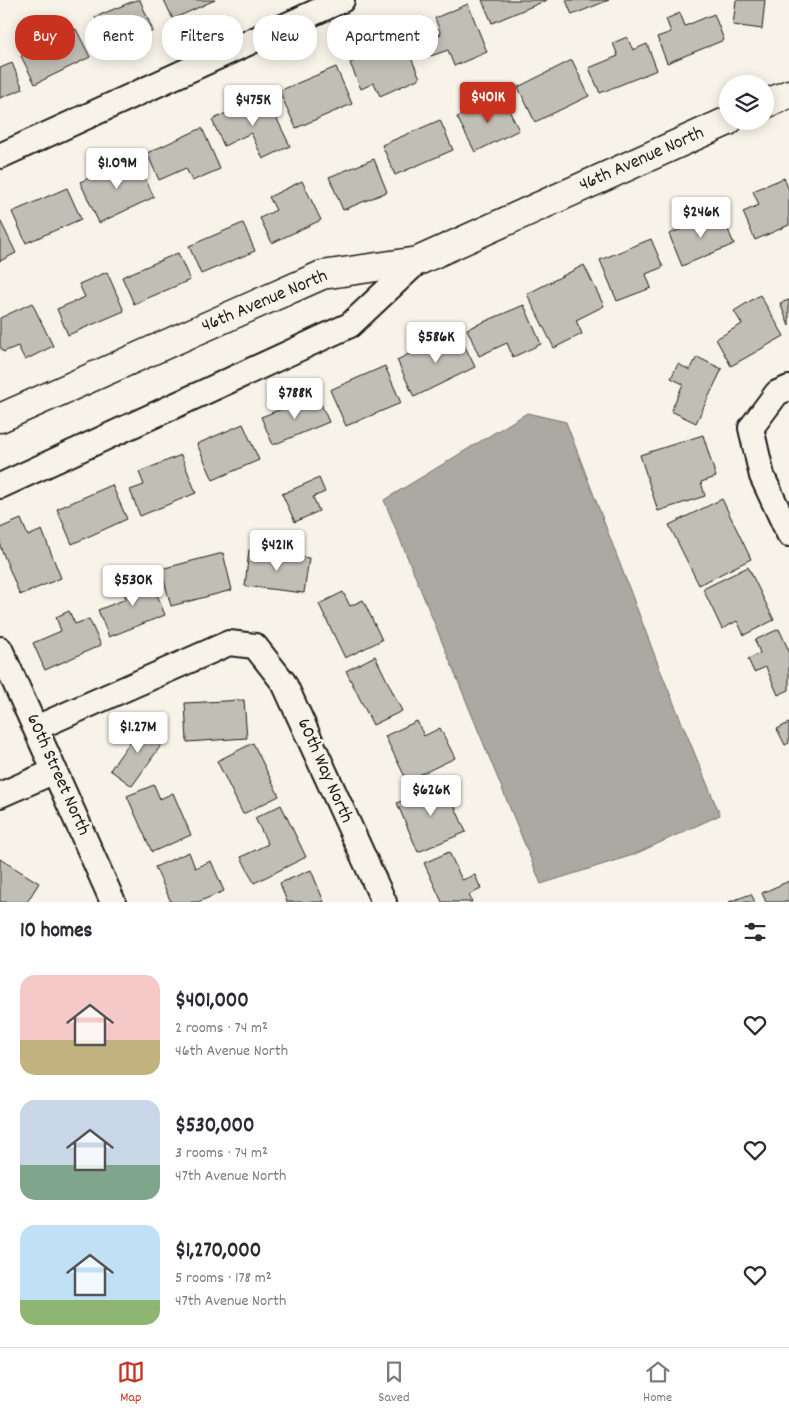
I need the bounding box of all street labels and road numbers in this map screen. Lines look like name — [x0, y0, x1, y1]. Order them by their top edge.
street label: 46th Avenue North — [575, 120, 709, 200]
street label: 46th Avenue North — [198, 263, 332, 341]
street label: 60th Street North — [18, 710, 96, 840]
street label: 60th Way North — [289, 714, 359, 828]

